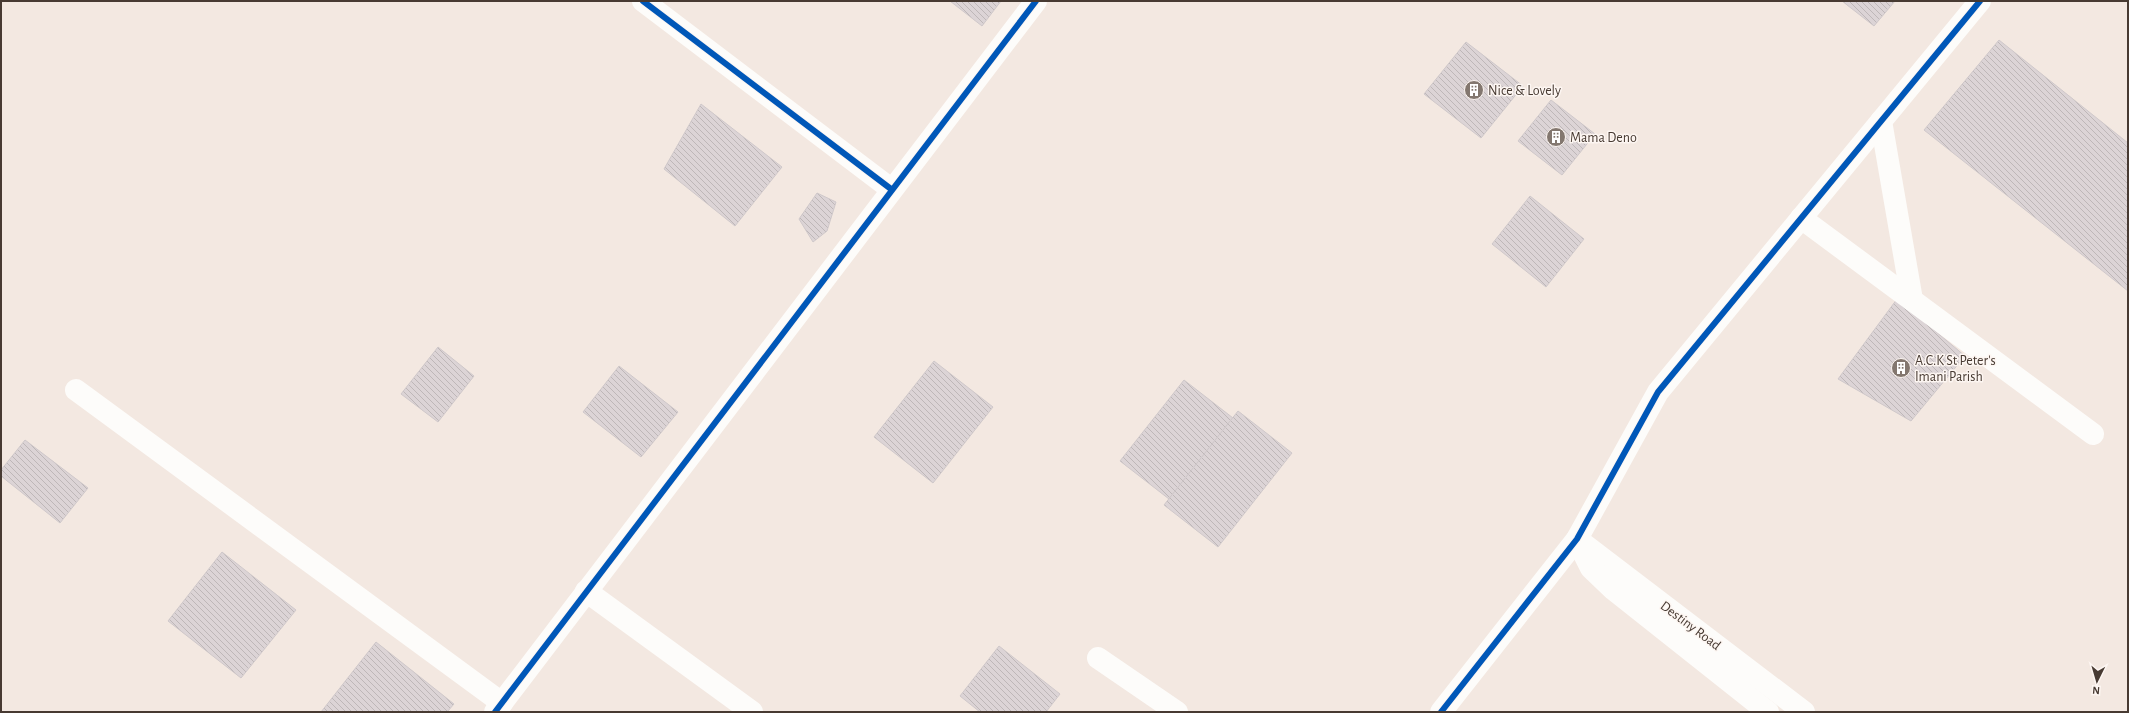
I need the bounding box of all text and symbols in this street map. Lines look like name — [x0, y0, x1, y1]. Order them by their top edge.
building icon: Nice & Lovely — [1463, 79, 1485, 101]
place label: Nice & Lovely — [1488, 84, 1561, 98]
building icon: Mama Deno — [1545, 126, 1567, 148]
place label: Mama Deno — [1570, 131, 1637, 145]
place label: A.C.K St Peter's Imani Parish — [1915, 354, 1996, 384]
building icon: A.C.K St Peter's Imani Parish — [1890, 357, 1912, 379]
street label: Destiny Road — [1658, 599, 1723, 653]
north arrow — [2077, 661, 2117, 701]
text: N — [2092, 685, 2100, 696]

